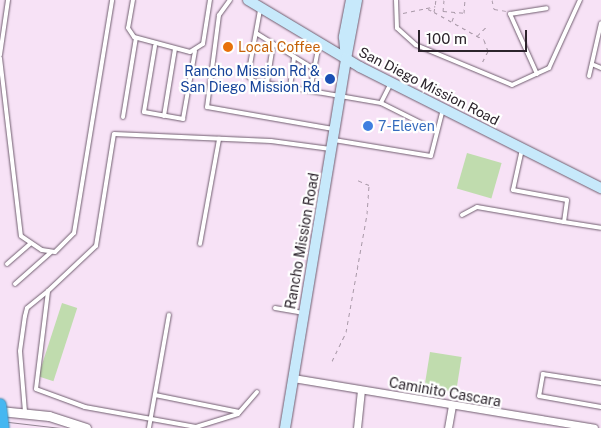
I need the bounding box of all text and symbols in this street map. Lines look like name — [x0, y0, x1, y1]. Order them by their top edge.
scale bar — [421, 20, 530, 52]
text: 100 m — [426, 30, 467, 47]
place label: Local Coffee — [238, 39, 320, 55]
marker: Local Coffee — [222, 41, 234, 53]
street label: San Diego Mission Road — [356, 43, 502, 129]
place label: Rancho Mission Rd & San Diego Mission Rd — [180, 63, 320, 95]
marker: Rancho Mission Rd & San Diego Mission Rd — [324, 73, 336, 85]
place label: 7-Eleven — [378, 118, 435, 134]
marker: 7-Eleven — [362, 120, 374, 132]
street label: Rancho Mission Road — [282, 172, 322, 310]
street label: Caminito Cascara — [388, 374, 502, 410]

